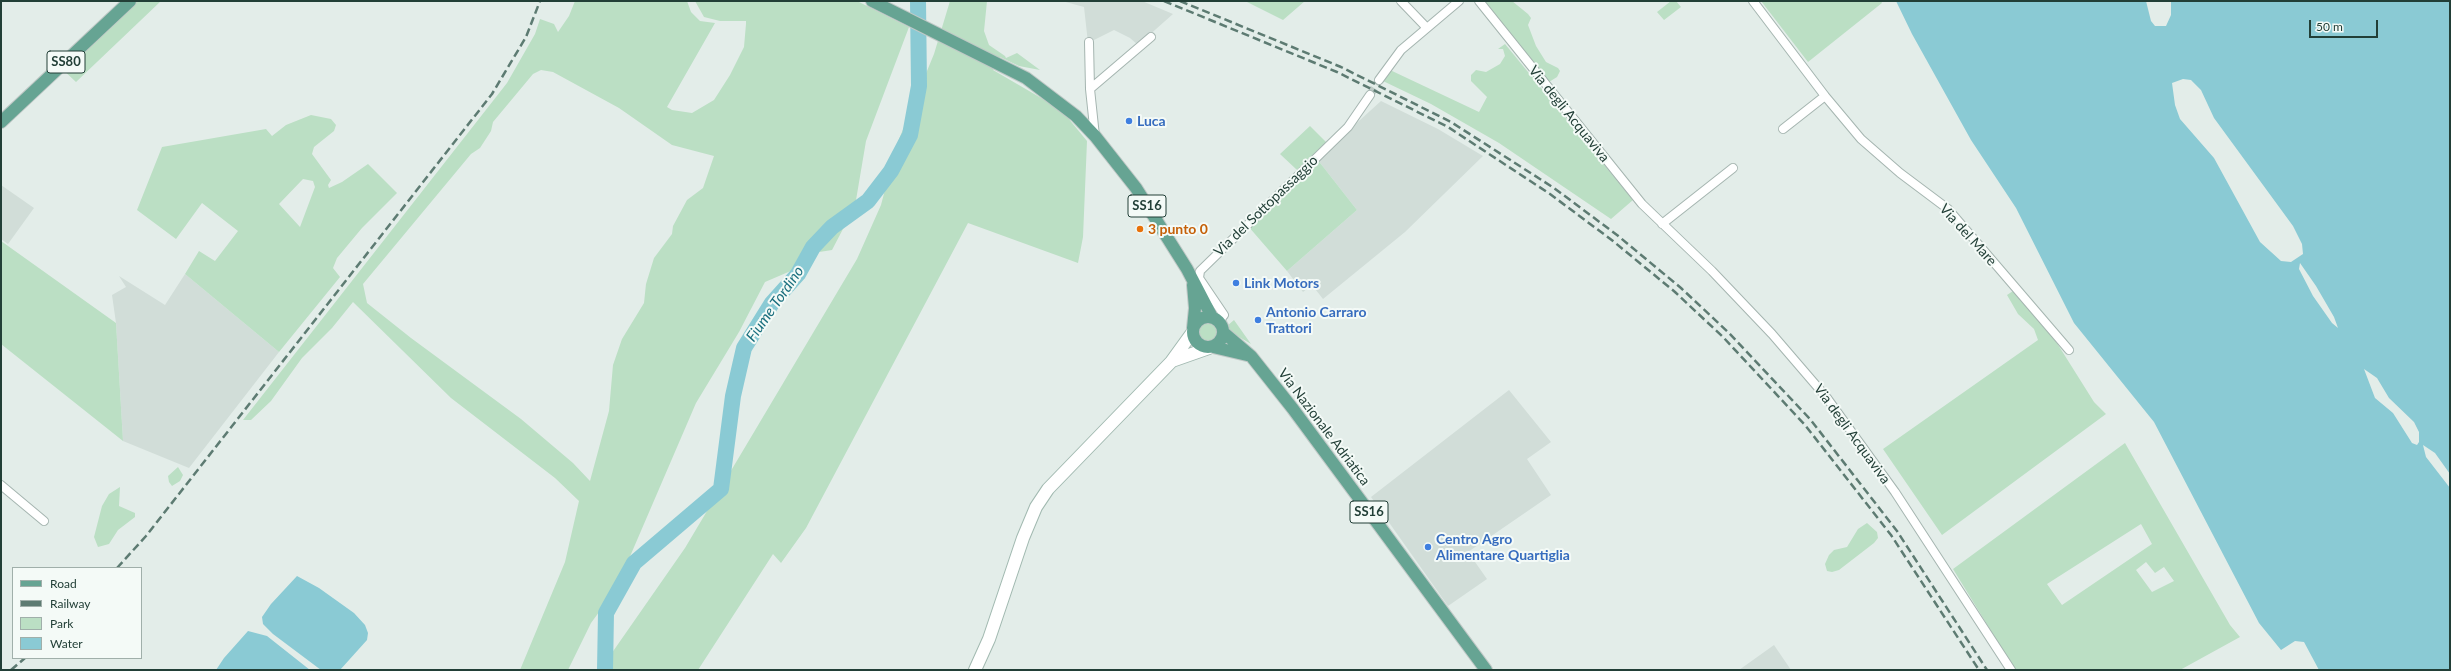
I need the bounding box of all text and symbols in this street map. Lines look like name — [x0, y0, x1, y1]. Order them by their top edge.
scale bar — [2311, 12, 2380, 38]
text: 50 m — [2316, 19, 2343, 34]
road number: SS80 — [47, 51, 85, 73]
street label: Via degli Acquaviva — [1525, 62, 1613, 166]
place label: Luca — [1137, 113, 1166, 129]
marker: Luca — [1124, 116, 1134, 126]
street label: Via del Sottopassaggio — [1211, 152, 1321, 260]
road number: SS16 — [1128, 195, 1166, 217]
street label: Via del Mare — [1936, 201, 2000, 269]
place label: 3 punto 0 — [1148, 221, 1208, 237]
marker: 3 punto 0 — [1135, 224, 1145, 234]
water label: Fiume Tordino — [742, 263, 808, 345]
place label: Link Motors — [1244, 275, 1319, 291]
marker: Link Motors — [1231, 278, 1241, 288]
place label: Antonio Carraro Trattori — [1266, 304, 1366, 336]
marker: Antonio Carraro Trattori — [1253, 315, 1263, 325]
street label: Via Nazionale Adriatica — [1274, 365, 1374, 489]
street label: Via degli Acquaviva — [1810, 381, 1894, 487]
road number: SS16 — [1350, 501, 1388, 523]
place label: Centro Agro Alimentare Quartiglia — [1436, 531, 1570, 564]
marker: Centro Agro Alimentare Quartiglia — [1423, 542, 1433, 552]
legend — [12, 567, 142, 659]
text: Road — [50, 576, 77, 591]
text: Railway — [50, 596, 90, 611]
text: Park — [50, 616, 73, 631]
text: Water — [50, 636, 83, 651]

